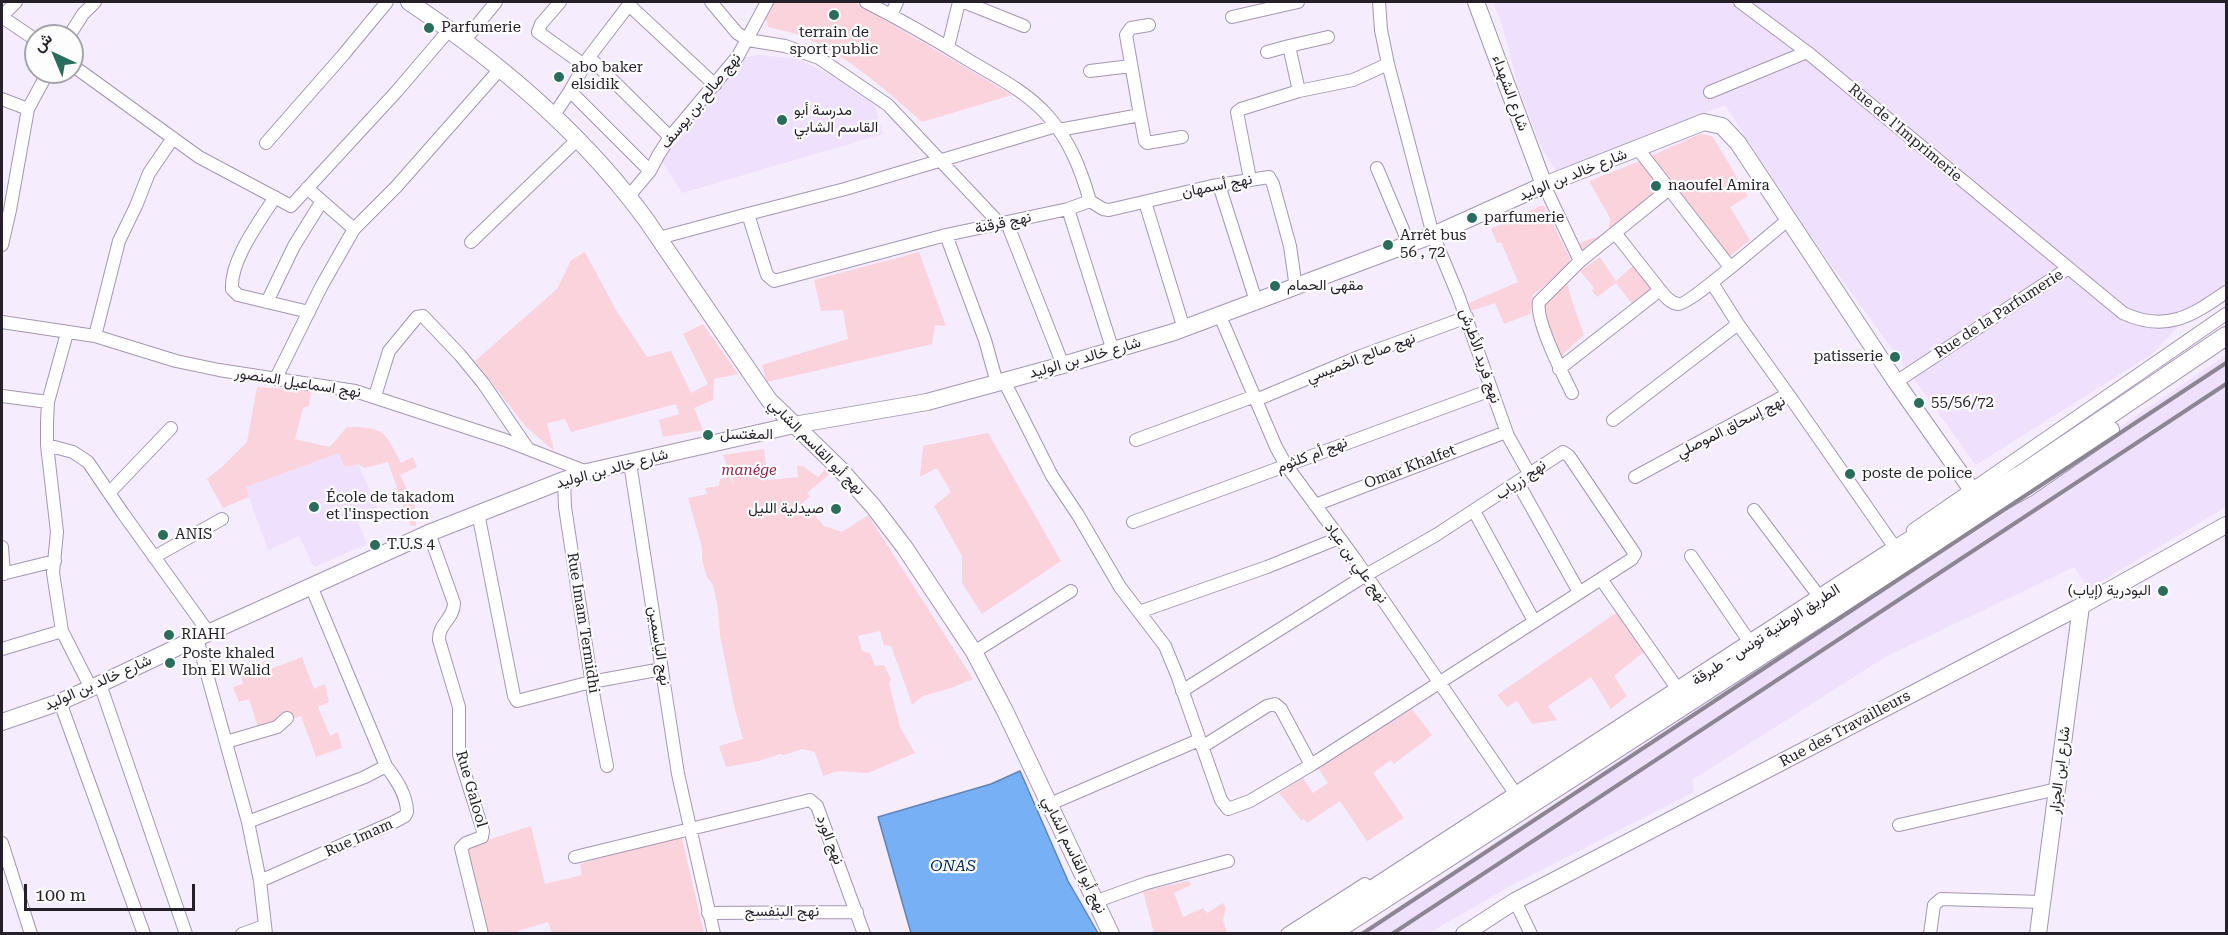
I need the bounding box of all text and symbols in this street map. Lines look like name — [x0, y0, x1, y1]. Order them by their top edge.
marker: terrain de sport public — [827, 8, 841, 22]
place label: Parfumerie — [441, 19, 521, 37]
marker: Parfumerie — [422, 21, 436, 35]
north arrow — [24, 24, 84, 84]
place label: terrain de sport public — [790, 24, 878, 59]
text: ش — [29, 29, 56, 56]
street label: نهج صالح بن يوسف — [657, 50, 745, 152]
street label: شارع الشهداء — [1488, 53, 1532, 133]
place label: abo baker elsidik — [571, 59, 643, 94]
marker: abo baker elsidik — [552, 70, 566, 84]
street label: Rue de l'Imprimerie — [1845, 80, 1965, 186]
place label: مدرسة أبو القاسم الشابي — [794, 102, 878, 137]
marker: مدرسة أبو القاسم الشابي — [775, 113, 789, 127]
street label: شارع خالد بن الوليد — [1516, 145, 1630, 205]
street label: نهج أسمهان — [1180, 170, 1254, 202]
place label: naoufel Amira — [1668, 177, 1770, 195]
marker: naoufel Amira — [1649, 179, 1663, 193]
street label: نهج قرقنة — [973, 208, 1033, 238]
place label: parfumerie — [1484, 209, 1564, 227]
marker: parfumerie — [1465, 211, 1479, 225]
place label: Arrêt bus 56 , 72 — [1400, 227, 1466, 262]
marker: Arrêt bus 56 , 72 — [1381, 238, 1395, 252]
street label: Rue de la Parfumerie — [1931, 266, 2067, 362]
place label: مقهى الحمام — [1287, 277, 1364, 295]
marker: مقهى الحمام — [1268, 279, 1282, 293]
street label: نهج فريد الأطرش — [1455, 306, 1505, 406]
street label: نهج صالح الخميسي — [1304, 329, 1418, 387]
street label: شارع خالد بن الوليد — [1027, 333, 1143, 383]
place label: patisserie — [1813, 348, 1883, 366]
marker: patisserie — [1888, 350, 1902, 364]
street label: نهج اسماعيل المنصور — [234, 364, 362, 402]
street label: نهج إسحاق الموصلي — [1674, 392, 1788, 462]
place label: 55/56/72 — [1931, 394, 1994, 412]
street label: نهج أبو القاسم الشابي — [764, 395, 868, 499]
marker: 55/56/72 — [1912, 396, 1926, 410]
place label: المغتسل — [720, 426, 773, 444]
marker: المغتسل — [701, 428, 715, 442]
street label: نهج أم كلثوم — [1274, 433, 1350, 477]
street label: Omar Khalfet — [1362, 441, 1458, 493]
street label: شارع خالد بن الوليد — [554, 445, 670, 493]
street label: نهج زرياب — [1492, 456, 1550, 504]
park label: manége — [721, 462, 777, 480]
place label: poste de police — [1862, 465, 1972, 483]
marker: poste de police — [1843, 467, 1857, 481]
place label: École de takadom et l'inspection — [326, 489, 455, 524]
marker: École de takadom et l'inspection — [307, 500, 321, 514]
place label: صيدلية الليل — [748, 500, 824, 518]
marker: صيدلية الليل — [829, 502, 843, 516]
street label: نهج علي بن عياد — [1321, 519, 1391, 607]
place label: ANIS — [175, 526, 212, 544]
marker: ANIS — [156, 528, 170, 542]
place label: T.U.S 4 — [387, 536, 435, 554]
marker: T.U.S 4 — [368, 538, 382, 552]
street label: Rue Imam Termidhi — [563, 551, 603, 695]
street label: الطريق الوطنية تونس - طبرقة — [1689, 580, 1843, 690]
place label: البودرية (إياب) — [2068, 582, 2151, 600]
marker: البودرية (إياب) — [2156, 584, 2170, 598]
street label: نهج الياسمين — [644, 605, 674, 687]
place label: RIAHI — [181, 626, 226, 644]
marker: RIAHI — [162, 628, 176, 642]
place label: Poste khaled Ibn El Walid — [182, 645, 275, 680]
street label: شارع خالد بن الوليد — [42, 651, 154, 715]
marker: Poste khaled Ibn El Walid — [163, 656, 177, 670]
street label: Rue des Travailleurs — [1777, 687, 1913, 771]
street label: شارع ابن الجزار — [2046, 725, 2074, 815]
street label: Rue Galool — [451, 748, 491, 830]
street label: نهج أبو القاسم الشابي — [1038, 793, 1110, 917]
street label: نهج الورد — [812, 813, 848, 867]
street label: Rue Imam — [322, 815, 396, 861]
water label: ONAS — [930, 856, 976, 876]
scale bar — [27, 872, 198, 910]
text: 100 m — [35, 884, 86, 905]
street label: نهج البنفسج — [745, 903, 819, 921]

